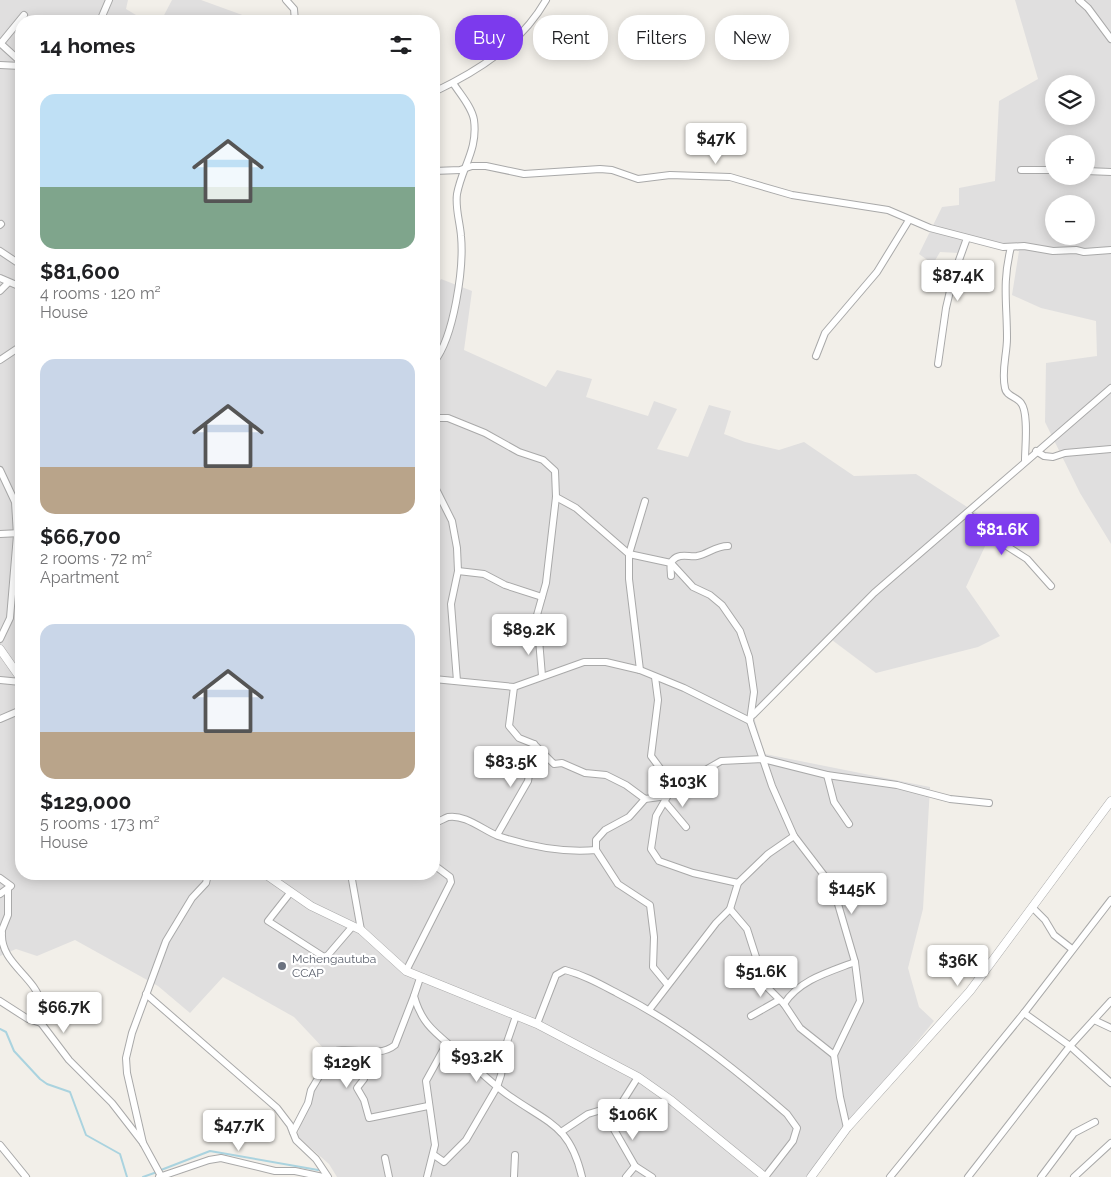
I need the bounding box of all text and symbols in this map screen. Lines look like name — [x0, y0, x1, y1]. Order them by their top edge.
chip: Buy — [455, 15, 523, 60]
chip: Rent — [533, 15, 608, 60]
chip: Filters — [618, 15, 705, 60]
chip: New — [715, 15, 789, 60]
icon: filters — [387, 31, 415, 59]
text: 14 homes — [40, 33, 135, 58]
map controls — [1045, 75, 1095, 245]
button: layers — [1045, 75, 1095, 125]
pin: $47K — [686, 122, 746, 165]
icon: home — [183, 126, 273, 216]
text: $47K — [697, 129, 735, 148]
button: + — [1045, 135, 1095, 185]
button: − — [1045, 195, 1095, 245]
text: $81,600 — [40, 259, 120, 284]
pin: $87.4K — [917, 260, 999, 302]
text: $87.4K — [932, 266, 984, 285]
text: 4 rooms · 120 m² — [40, 284, 161, 303]
text: House — [40, 303, 88, 322]
icon: home — [183, 391, 273, 481]
pin: $81.6K — [961, 514, 1043, 556]
text: $81.6K — [976, 520, 1028, 539]
text: $66,700 — [40, 524, 121, 549]
text: 2 rooms · 72 m² — [40, 549, 152, 568]
text: Apartment — [40, 568, 119, 587]
pin: $89.2K — [488, 614, 570, 656]
text: $89.2K — [503, 620, 555, 639]
icon: home — [183, 656, 273, 746]
pin: $83.5K — [470, 746, 552, 788]
text: $83.5K — [485, 752, 537, 771]
pin: $103K — [648, 766, 718, 808]
text: $103K — [659, 772, 707, 791]
text: $129,000 — [40, 789, 131, 814]
text: 5 rooms · 173 m² — [40, 814, 160, 833]
text: House — [40, 833, 88, 852]
pin: $145K — [817, 872, 887, 915]
text: $145K — [829, 879, 875, 898]
pin: $36K — [928, 944, 988, 987]
text: $36K — [938, 951, 978, 970]
place label: Mchengautuba CCAP — [292, 952, 376, 980]
pin: $51.6K — [720, 956, 802, 998]
marker: Mchengautuba CCAP — [276, 960, 288, 972]
text: $51.6K — [736, 962, 786, 981]
pin: $66.7K — [23, 992, 105, 1034]
text: $66.7K — [38, 998, 90, 1017]
pin: $93.2K — [436, 1040, 518, 1083]
pin: $129K — [312, 1046, 382, 1089]
text: $93.2K — [451, 1047, 503, 1066]
text: $129K — [323, 1053, 371, 1072]
pin: $106K — [598, 1098, 668, 1141]
text: $106K — [609, 1105, 657, 1124]
pin: $47.7K — [198, 1110, 280, 1152]
text: $47.7K — [214, 1116, 264, 1135]

